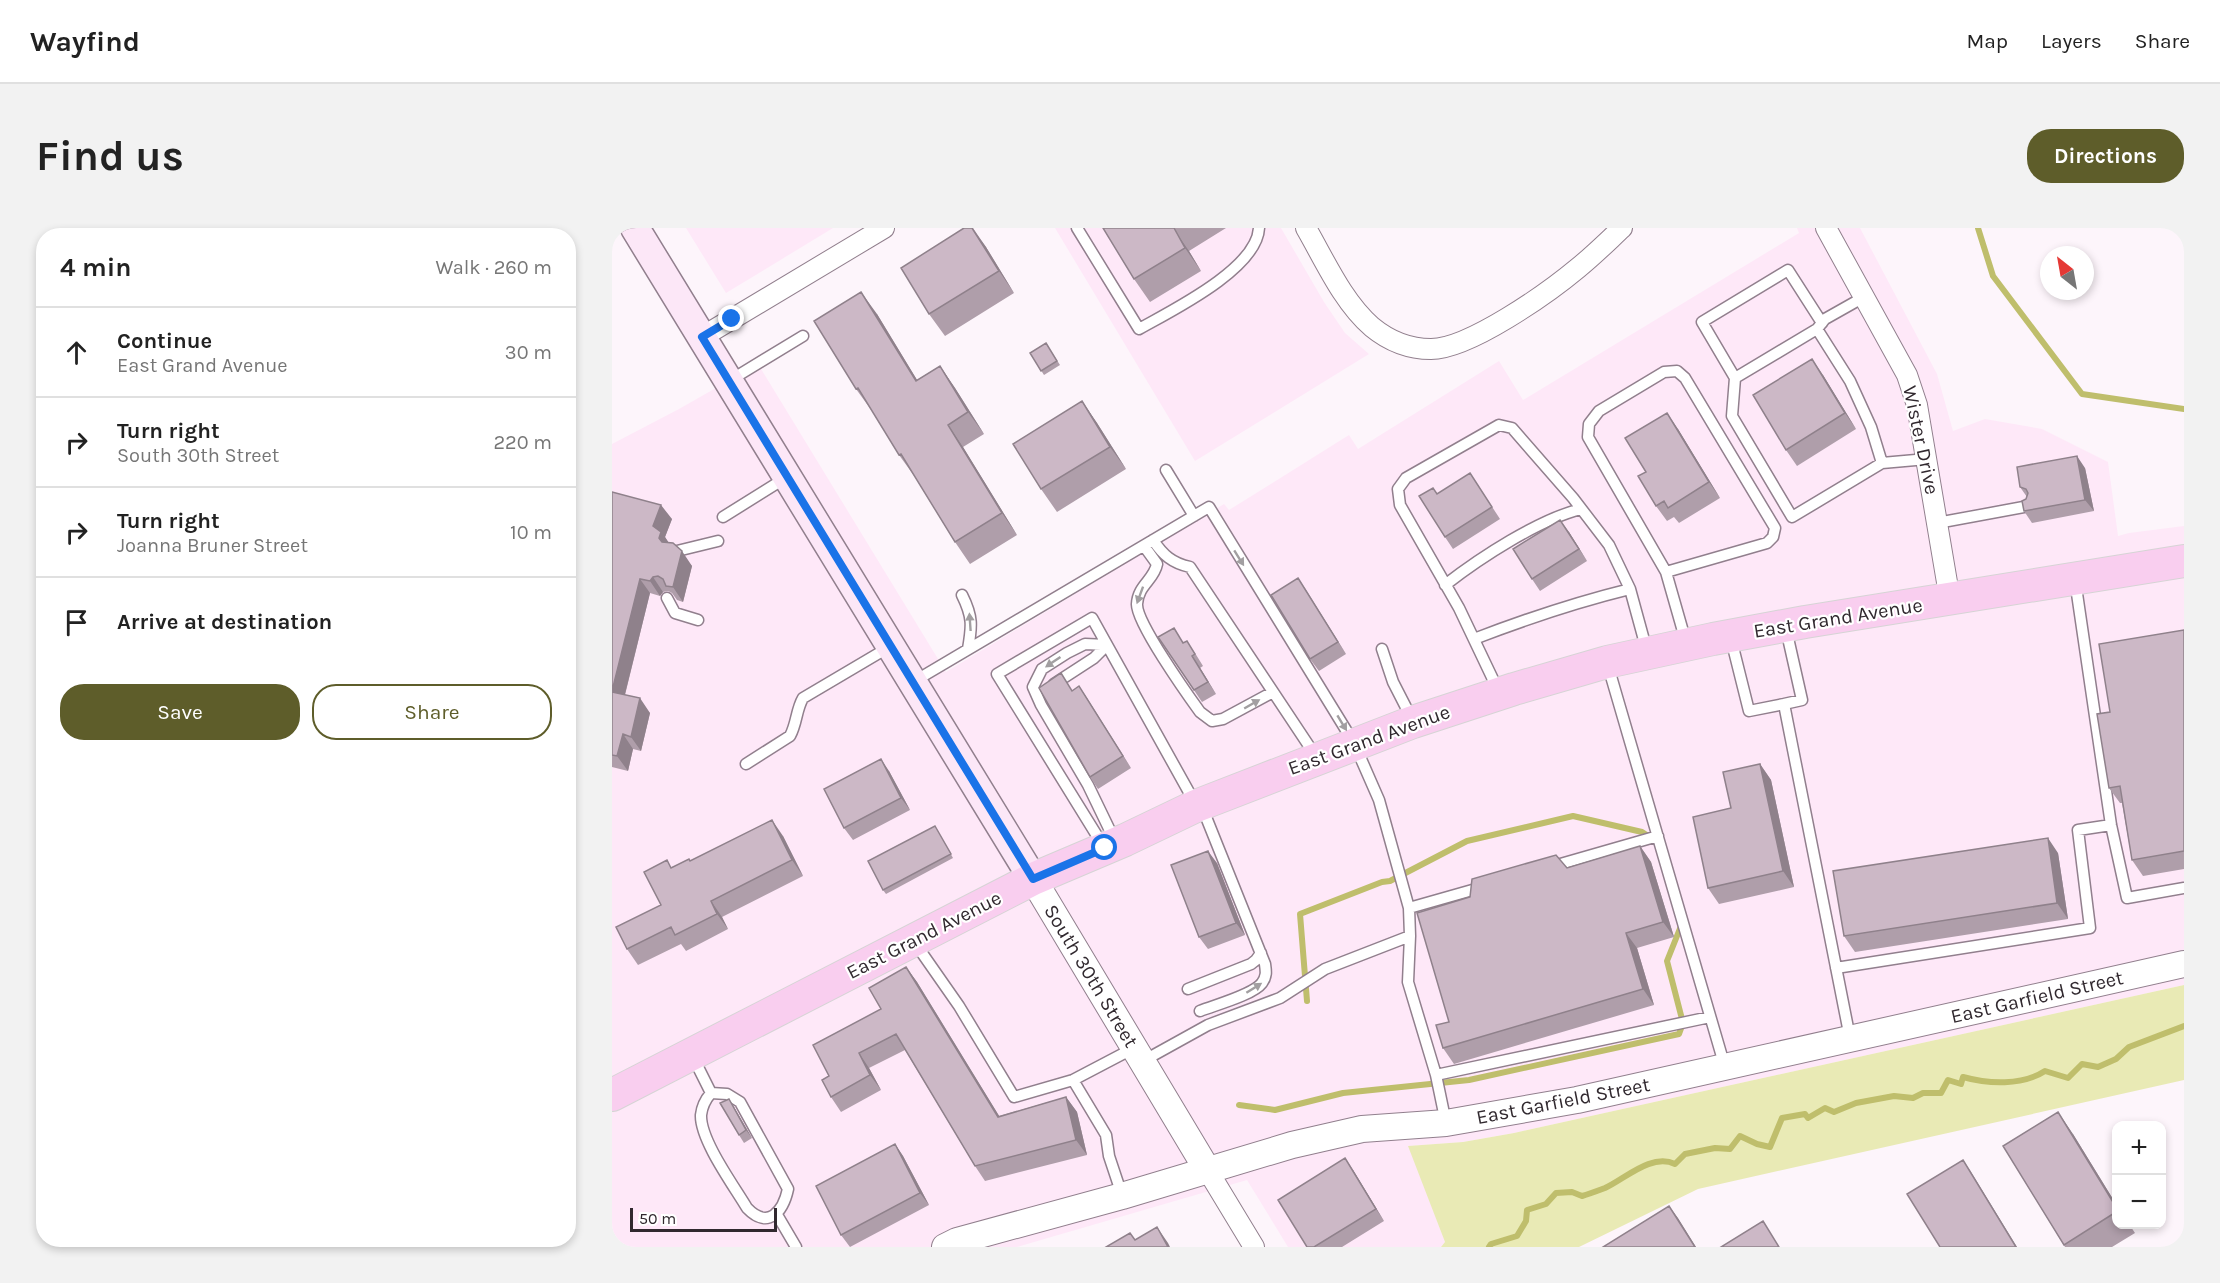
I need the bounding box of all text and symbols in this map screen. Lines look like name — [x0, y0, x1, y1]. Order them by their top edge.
text: Wayfind — [30, 25, 140, 58]
text: Map — [1966, 29, 2008, 53]
text: Layers — [2041, 29, 2102, 53]
text: Share — [2135, 29, 2190, 53]
button: Directions — [2027, 129, 2184, 183]
text: Find us — [36, 131, 184, 181]
north arrow — [2040, 246, 2094, 300]
text: 4 min — [60, 252, 131, 283]
text: Walk · 260 m — [435, 256, 552, 279]
route end — [718, 305, 744, 331]
text: Continue — [117, 328, 212, 354]
icon: ahead — [60, 336, 93, 369]
text: 30 m — [505, 341, 552, 364]
text: East Grand Avenue — [117, 354, 288, 377]
street label: Wister Drive — [1898, 383, 1944, 497]
text: Turn right — [117, 418, 220, 444]
icon: right — [60, 426, 93, 459]
text: 220 m — [493, 431, 552, 454]
text: South 30th Street — [117, 444, 279, 467]
text: Turn right — [117, 508, 220, 534]
icon: right — [60, 516, 93, 549]
text: 10 m — [510, 521, 552, 544]
text: Joanna Bruner Street — [117, 534, 308, 557]
one-way arrow — [1233, 549, 1245, 565]
one-way arrow — [1135, 586, 1145, 604]
street label: East Grand Avenue — [1752, 593, 1924, 643]
icon: arrive — [60, 606, 93, 639]
text: Arrive at destination — [117, 609, 332, 635]
one-way arrow — [965, 612, 975, 631]
one-way arrow — [1045, 656, 1061, 667]
button: Save — [60, 684, 300, 740]
button: Share — [312, 684, 552, 740]
one-way arrow — [1244, 699, 1260, 710]
street label: East Grand Avenue — [1285, 700, 1453, 780]
one-way arrow — [1337, 715, 1347, 732]
route start — [1091, 834, 1117, 860]
street label: East Grand Avenue — [843, 886, 1005, 984]
street label: South 30th Street — [1039, 900, 1143, 1052]
street label: East Garfield Street — [1949, 966, 2126, 1028]
one-way arrow — [1245, 983, 1262, 994]
street label: East Garfield Street — [1474, 1073, 1652, 1129]
map controls — [2112, 1121, 2166, 1229]
button: + — [2112, 1121, 2166, 1175]
button: − — [2112, 1175, 2166, 1229]
scale bar — [630, 1205, 777, 1232]
text: 50 m — [639, 1209, 676, 1228]

